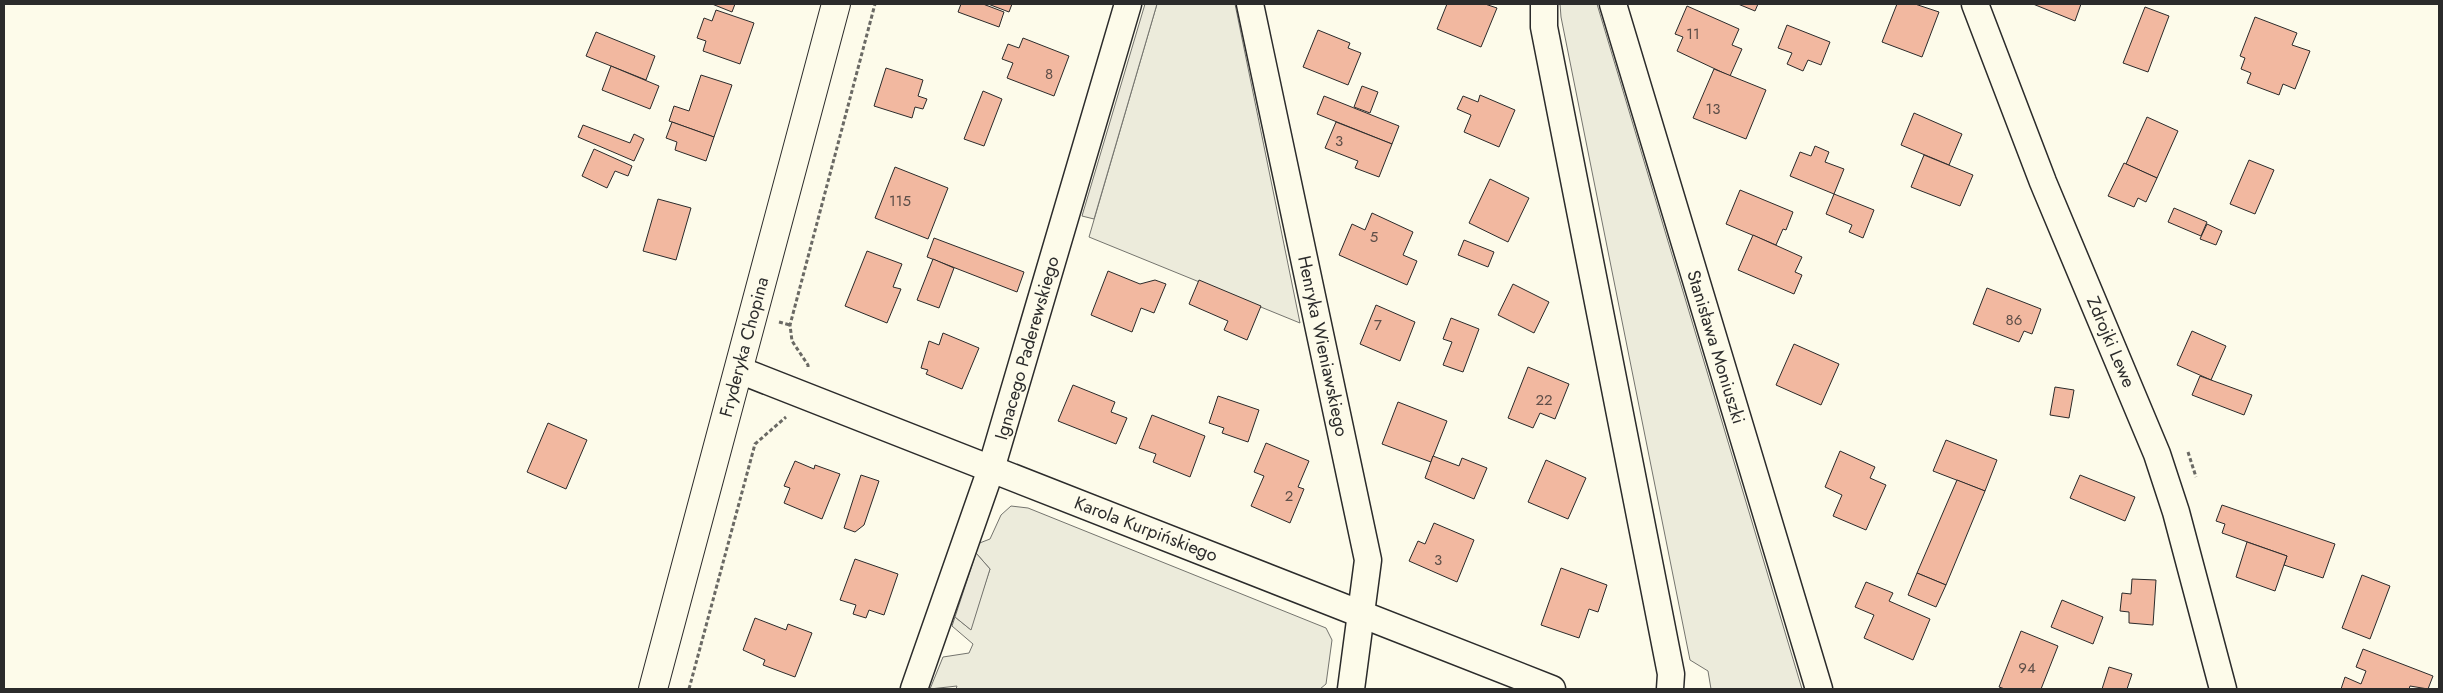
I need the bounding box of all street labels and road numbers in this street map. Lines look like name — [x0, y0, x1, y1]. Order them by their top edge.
street label: Ignacego Paderewskiego — [988, 253, 1066, 443]
street label: Henryka Wieniawskiego — [1291, 253, 1355, 439]
street label: Stanisława Moniuszki — [1680, 267, 1752, 427]
street label: Fryderyka Chopina — [713, 274, 775, 420]
street label: Zdrojki Lewe — [2080, 292, 2142, 392]
street label: Karola Kurpińskiego — [1071, 490, 1222, 568]

